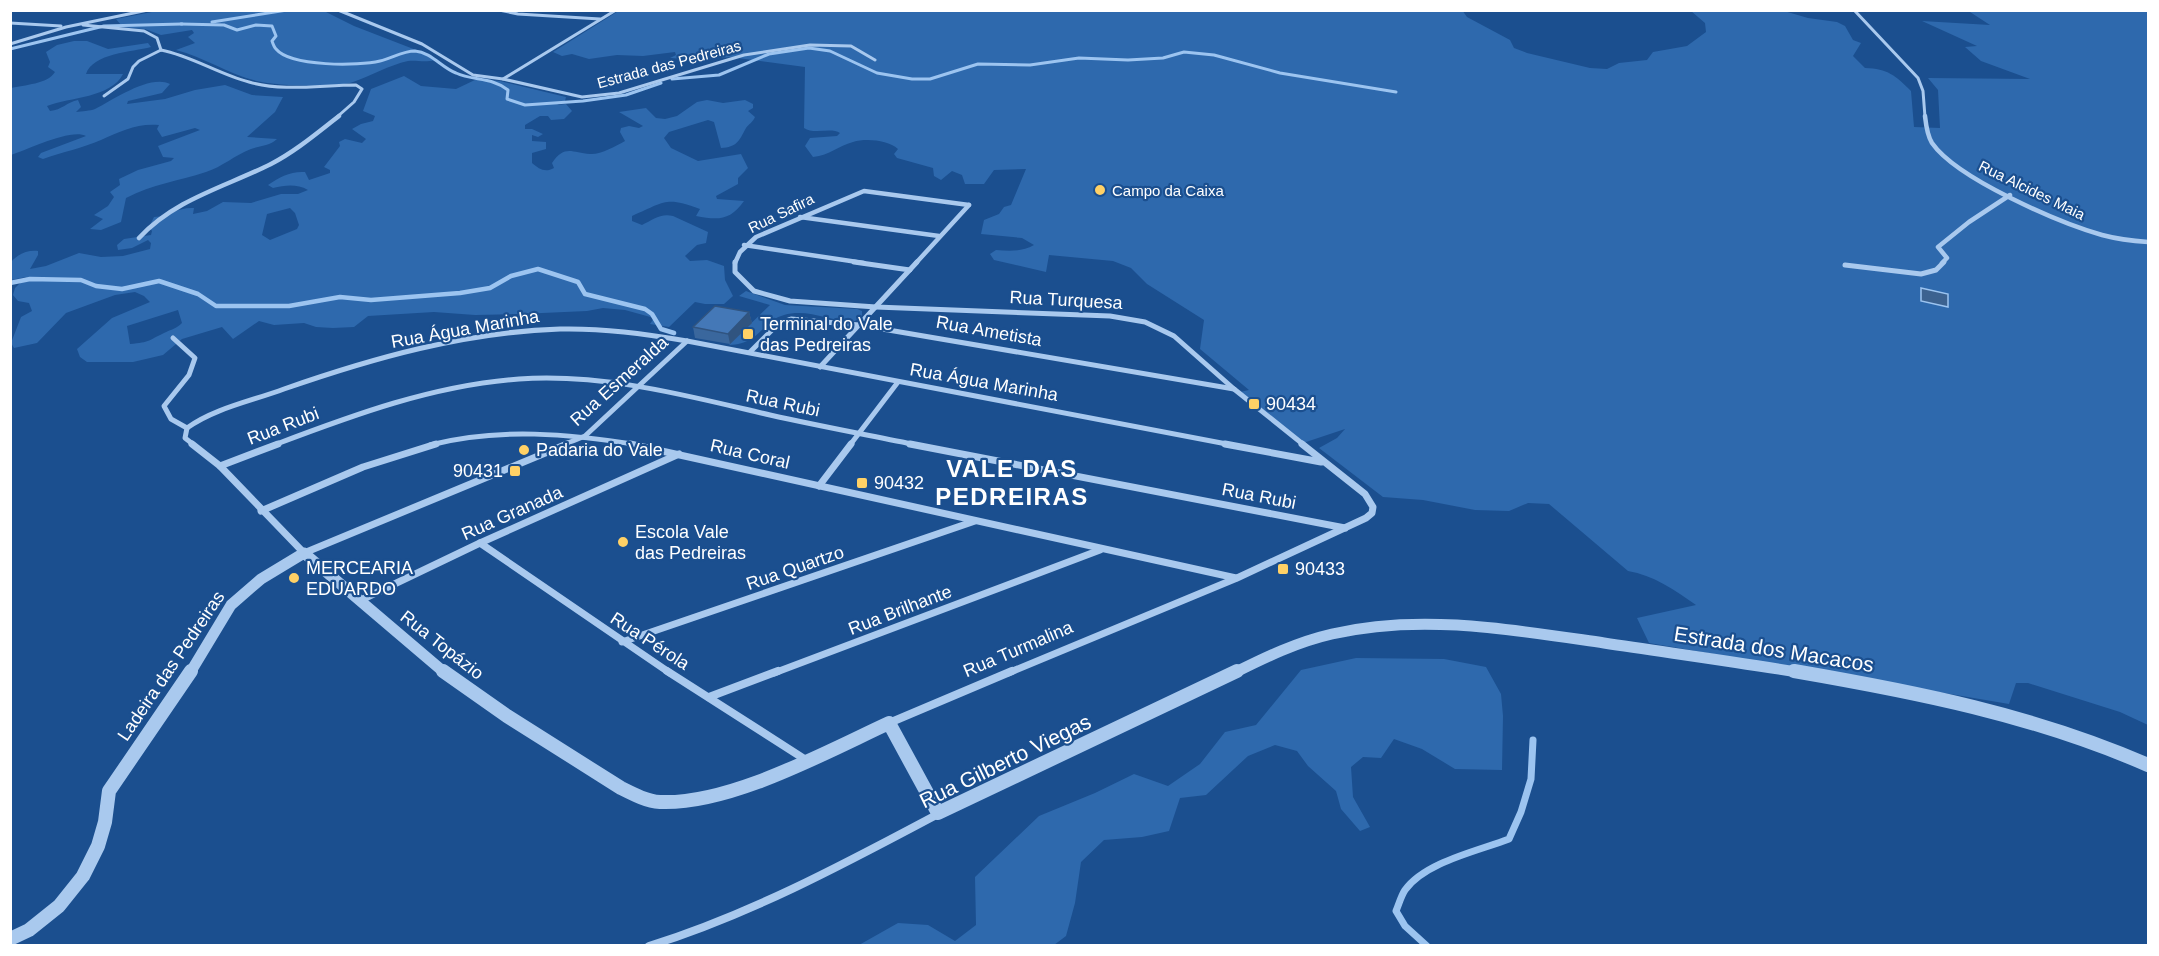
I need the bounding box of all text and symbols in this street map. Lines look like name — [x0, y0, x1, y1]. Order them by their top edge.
street label: Estrada das Pedreiras — [595, 37, 743, 91]
street label: Rua Alcides Maia — [1976, 157, 2088, 223]
place label: Campo da Caixa — [1112, 182, 1224, 199]
marker: Campo da Caixa — [1093, 183, 1107, 197]
street label: Rua Safira — [745, 190, 817, 236]
street label: Rua Turquesa — [1009, 287, 1124, 313]
street label: Rua Água Marinha — [389, 306, 542, 352]
street label: Rua Ametista — [935, 312, 1044, 350]
place label: Terminal do Vale das Pedreiras — [760, 314, 893, 355]
marker: Terminal do Vale das Pedreiras — [741, 327, 755, 341]
street label: Rua Esmeralda — [566, 331, 673, 430]
street label: Rua Água Marinha — [908, 359, 1061, 405]
street label: Rua Rubi — [744, 385, 822, 421]
place label: 90434 — [1266, 394, 1316, 414]
marker: 90434 — [1247, 397, 1261, 411]
street label: Rua Rubi — [244, 403, 322, 449]
street label: Rua Coral — [708, 435, 792, 473]
place label: Padaria do Vale — [536, 440, 663, 460]
marker: Padaria do Vale — [517, 443, 531, 457]
district label: VALE DAS PEDREIRAS — [935, 455, 1089, 510]
place label: 90431 — [453, 461, 503, 481]
marker: 90431 — [508, 464, 522, 478]
place label: 90432 — [874, 473, 924, 493]
marker: 90432 — [855, 476, 869, 490]
street label: Rua Rubi — [1220, 479, 1298, 513]
street label: Rua Granada — [459, 481, 566, 544]
place label: Escola Vale das Pedreiras — [635, 522, 746, 563]
marker: Escola Vale das Pedreiras — [616, 535, 630, 549]
street label: Rua Quartzo — [743, 542, 847, 594]
place label: MERCEARIA EDUARDO — [306, 558, 413, 599]
place label: 90433 — [1295, 559, 1345, 579]
marker: 90433 — [1276, 562, 1290, 576]
marker: MERCEARIA EDUARDO — [287, 571, 301, 585]
street label: Rua Brilhante — [845, 581, 955, 639]
street label: Ladeira das Pedreiras — [113, 587, 229, 745]
street label: Rua Topázio — [397, 606, 487, 684]
street label: Rua Pérola — [607, 608, 694, 674]
street label: Rua Turmalina — [960, 617, 1077, 681]
street label: Estrada dos Macacos — [1672, 622, 1876, 676]
street label: Rua Gilberto Viegas — [916, 710, 1094, 812]

